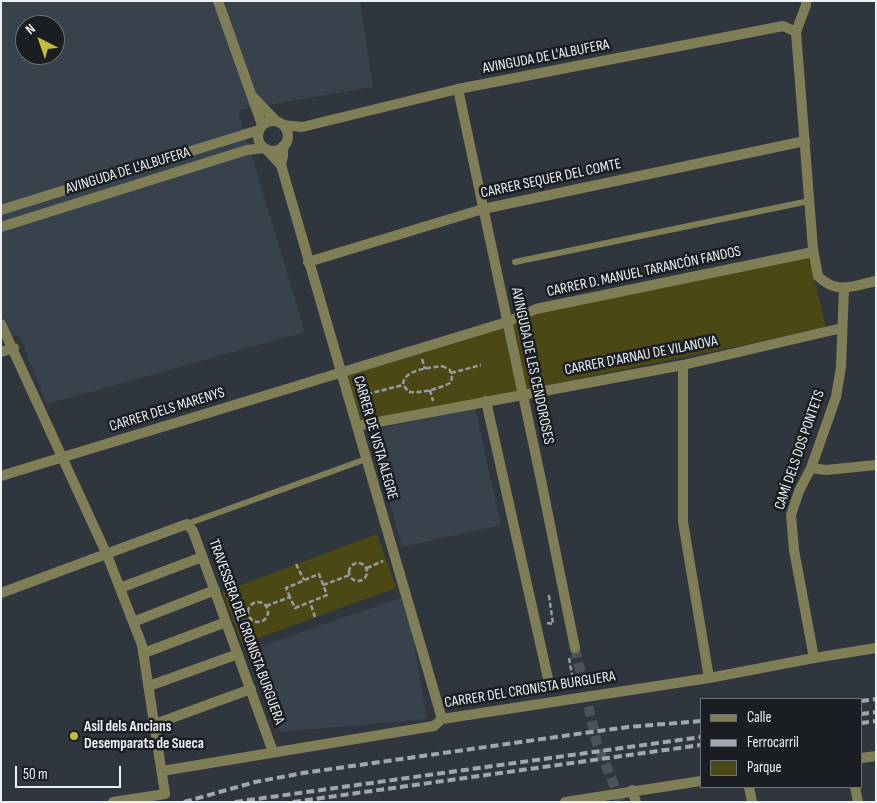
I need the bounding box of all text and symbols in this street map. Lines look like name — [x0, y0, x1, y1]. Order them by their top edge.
north arrow — [15, 15, 65, 65]
text: N — [22, 20, 39, 38]
street label: AVINGUDA DE L'ALBUFERA — [481, 36, 611, 78]
street label: AVINGUDA DE L'ALBUFERA — [64, 144, 192, 198]
street label: CARRER SEQUER DEL COMTE — [479, 155, 623, 203]
street label: CARRER D. MANUEL TARANCÓN FANDOS — [545, 243, 743, 301]
street label: AVINGUDA DE LES CENDOROSES — [507, 286, 557, 446]
street label: CARRER D'ARNAU DE VILANOVA — [563, 332, 719, 380]
street label: CARRER DE VISTA ALEGRE — [349, 374, 401, 502]
street label: CARRER DELS MARENYS — [107, 384, 227, 436]
street label: CAMÍ DELS DOS PONTETS — [771, 388, 829, 512]
street label: TRAVESSERA DEL CRONISTA BURGUERA — [204, 537, 288, 727]
street label: CARRER DEL CRONISTA BURGUERA — [443, 668, 617, 712]
legend — [700, 698, 862, 788]
text: Calle — [747, 708, 771, 727]
place label: Asil dels Ancians Desemparats de Sueca — [84, 718, 204, 753]
marker: Asil dels Ancians Desemparats de Sueca — [68, 730, 80, 742]
text: Ferrocarril — [747, 733, 799, 752]
scale bar — [18, 756, 124, 788]
text: Parque — [747, 758, 782, 777]
text: 50 m — [23, 765, 48, 784]

